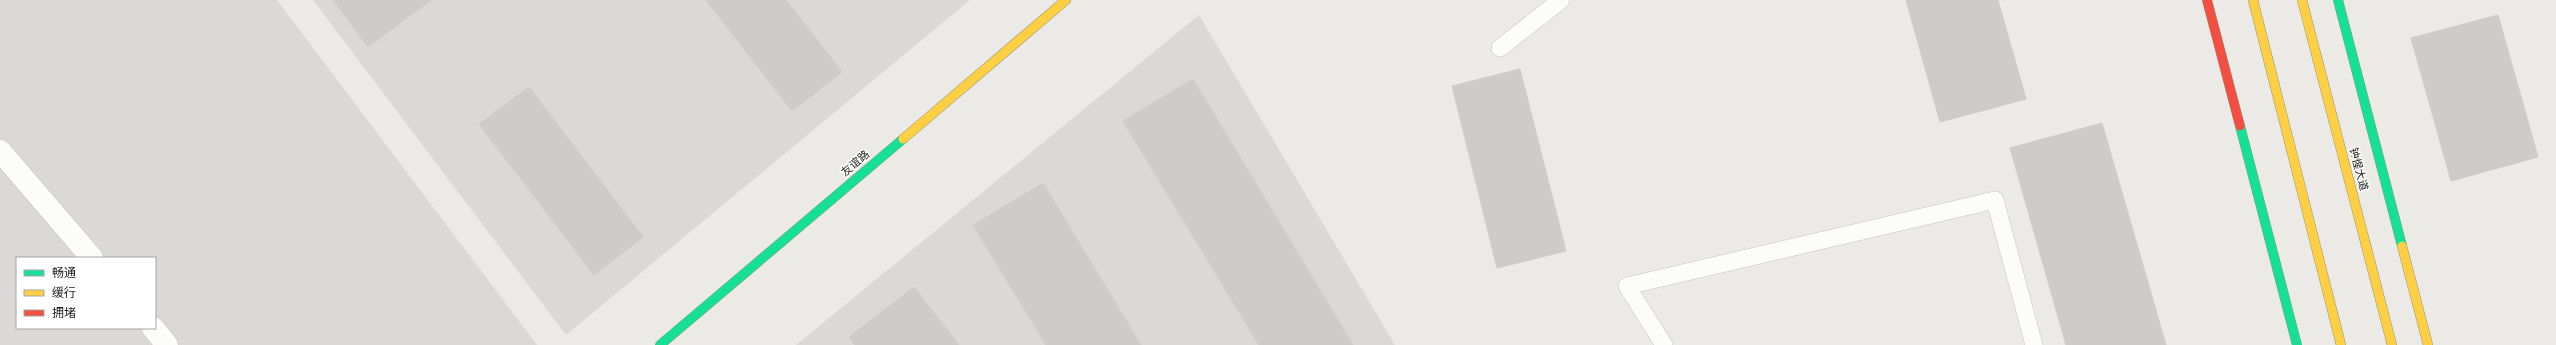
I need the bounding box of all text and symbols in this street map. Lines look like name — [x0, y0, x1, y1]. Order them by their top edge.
street label: 钟惺大道 — [2347, 146, 2370, 192]
street label: 友谊路 — [839, 148, 872, 179]
legend — [16, 257, 156, 329]
text: 畅通 — [52, 266, 76, 280]
text: 缓行 — [52, 286, 76, 300]
text: 拥堵 — [52, 306, 76, 320]

